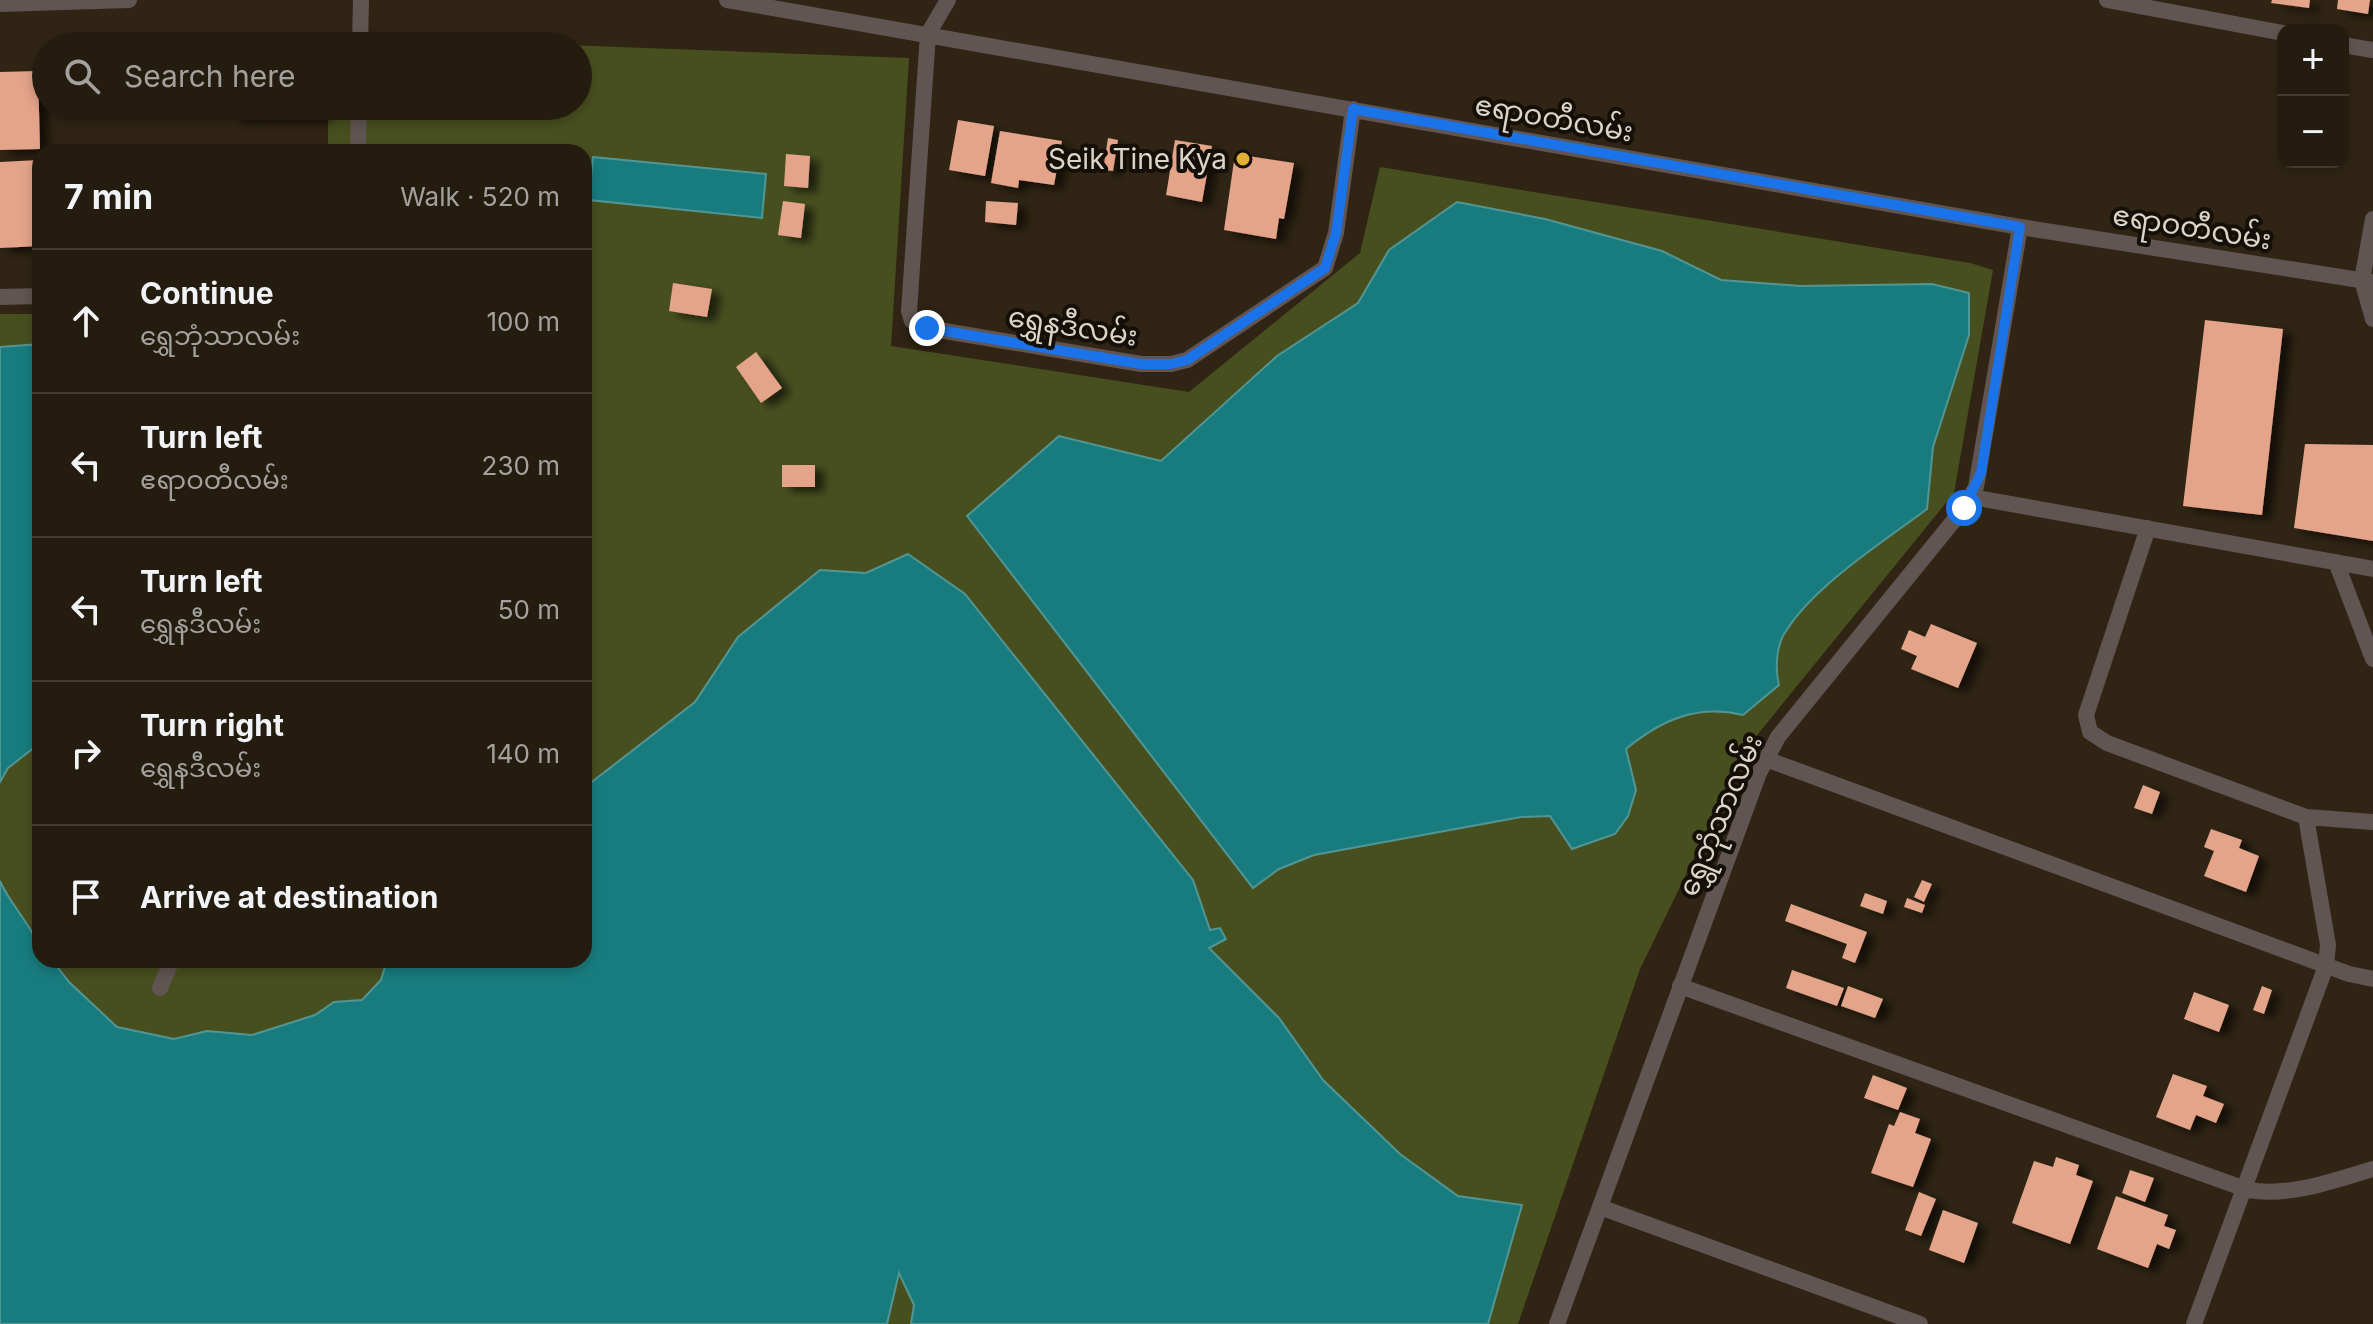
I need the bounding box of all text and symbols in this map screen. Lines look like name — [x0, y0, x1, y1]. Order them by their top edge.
map controls — [2277, 24, 2349, 168]
button: + — [2277, 24, 2349, 96]
search box — [32, 32, 592, 120]
icon: search — [60, 54, 104, 98]
text: Search here — [124, 58, 296, 94]
street label: ဧရာဝတီလမ်း — [1471, 86, 1636, 155]
button: − — [2277, 96, 2349, 168]
place label: Seik Tine Kya — [1048, 142, 1227, 176]
marker: Seik Tine Kya — [1234, 150, 1252, 168]
text: 7 min — [64, 176, 153, 217]
text: Walk · 520 m — [400, 181, 560, 212]
street label: ဧရာဝတီလမ်း — [2109, 197, 2274, 262]
text: Continue — [140, 275, 274, 311]
street label: ရွှေနဒီလမ်း — [1005, 298, 1140, 359]
icon: ahead — [64, 299, 108, 343]
text: 100 m — [487, 306, 560, 337]
route end — [909, 310, 945, 346]
text: ရွှေဘုံသာလမ်း — [140, 320, 300, 351]
text: Turn left — [140, 419, 262, 455]
icon: left — [64, 443, 108, 487]
text: 230 m — [482, 450, 560, 481]
text: ဧရာဝတီလမ်း — [140, 464, 289, 495]
route start — [1946, 490, 1982, 526]
text: Turn left — [140, 563, 262, 599]
icon: left — [64, 587, 108, 631]
text: 50 m — [498, 594, 560, 625]
text: ရွှေနဒီလမ်း — [140, 608, 261, 639]
text: Turn right — [140, 707, 284, 743]
street label: ရွှေဘုံသာလမ်း — [1670, 729, 1775, 903]
icon: right — [64, 731, 108, 775]
text: 140 m — [486, 738, 560, 769]
text: ရွှေနဒီလမ်း — [140, 752, 261, 783]
icon: arrive — [64, 875, 108, 919]
text: Arrive at destination — [140, 879, 438, 915]

